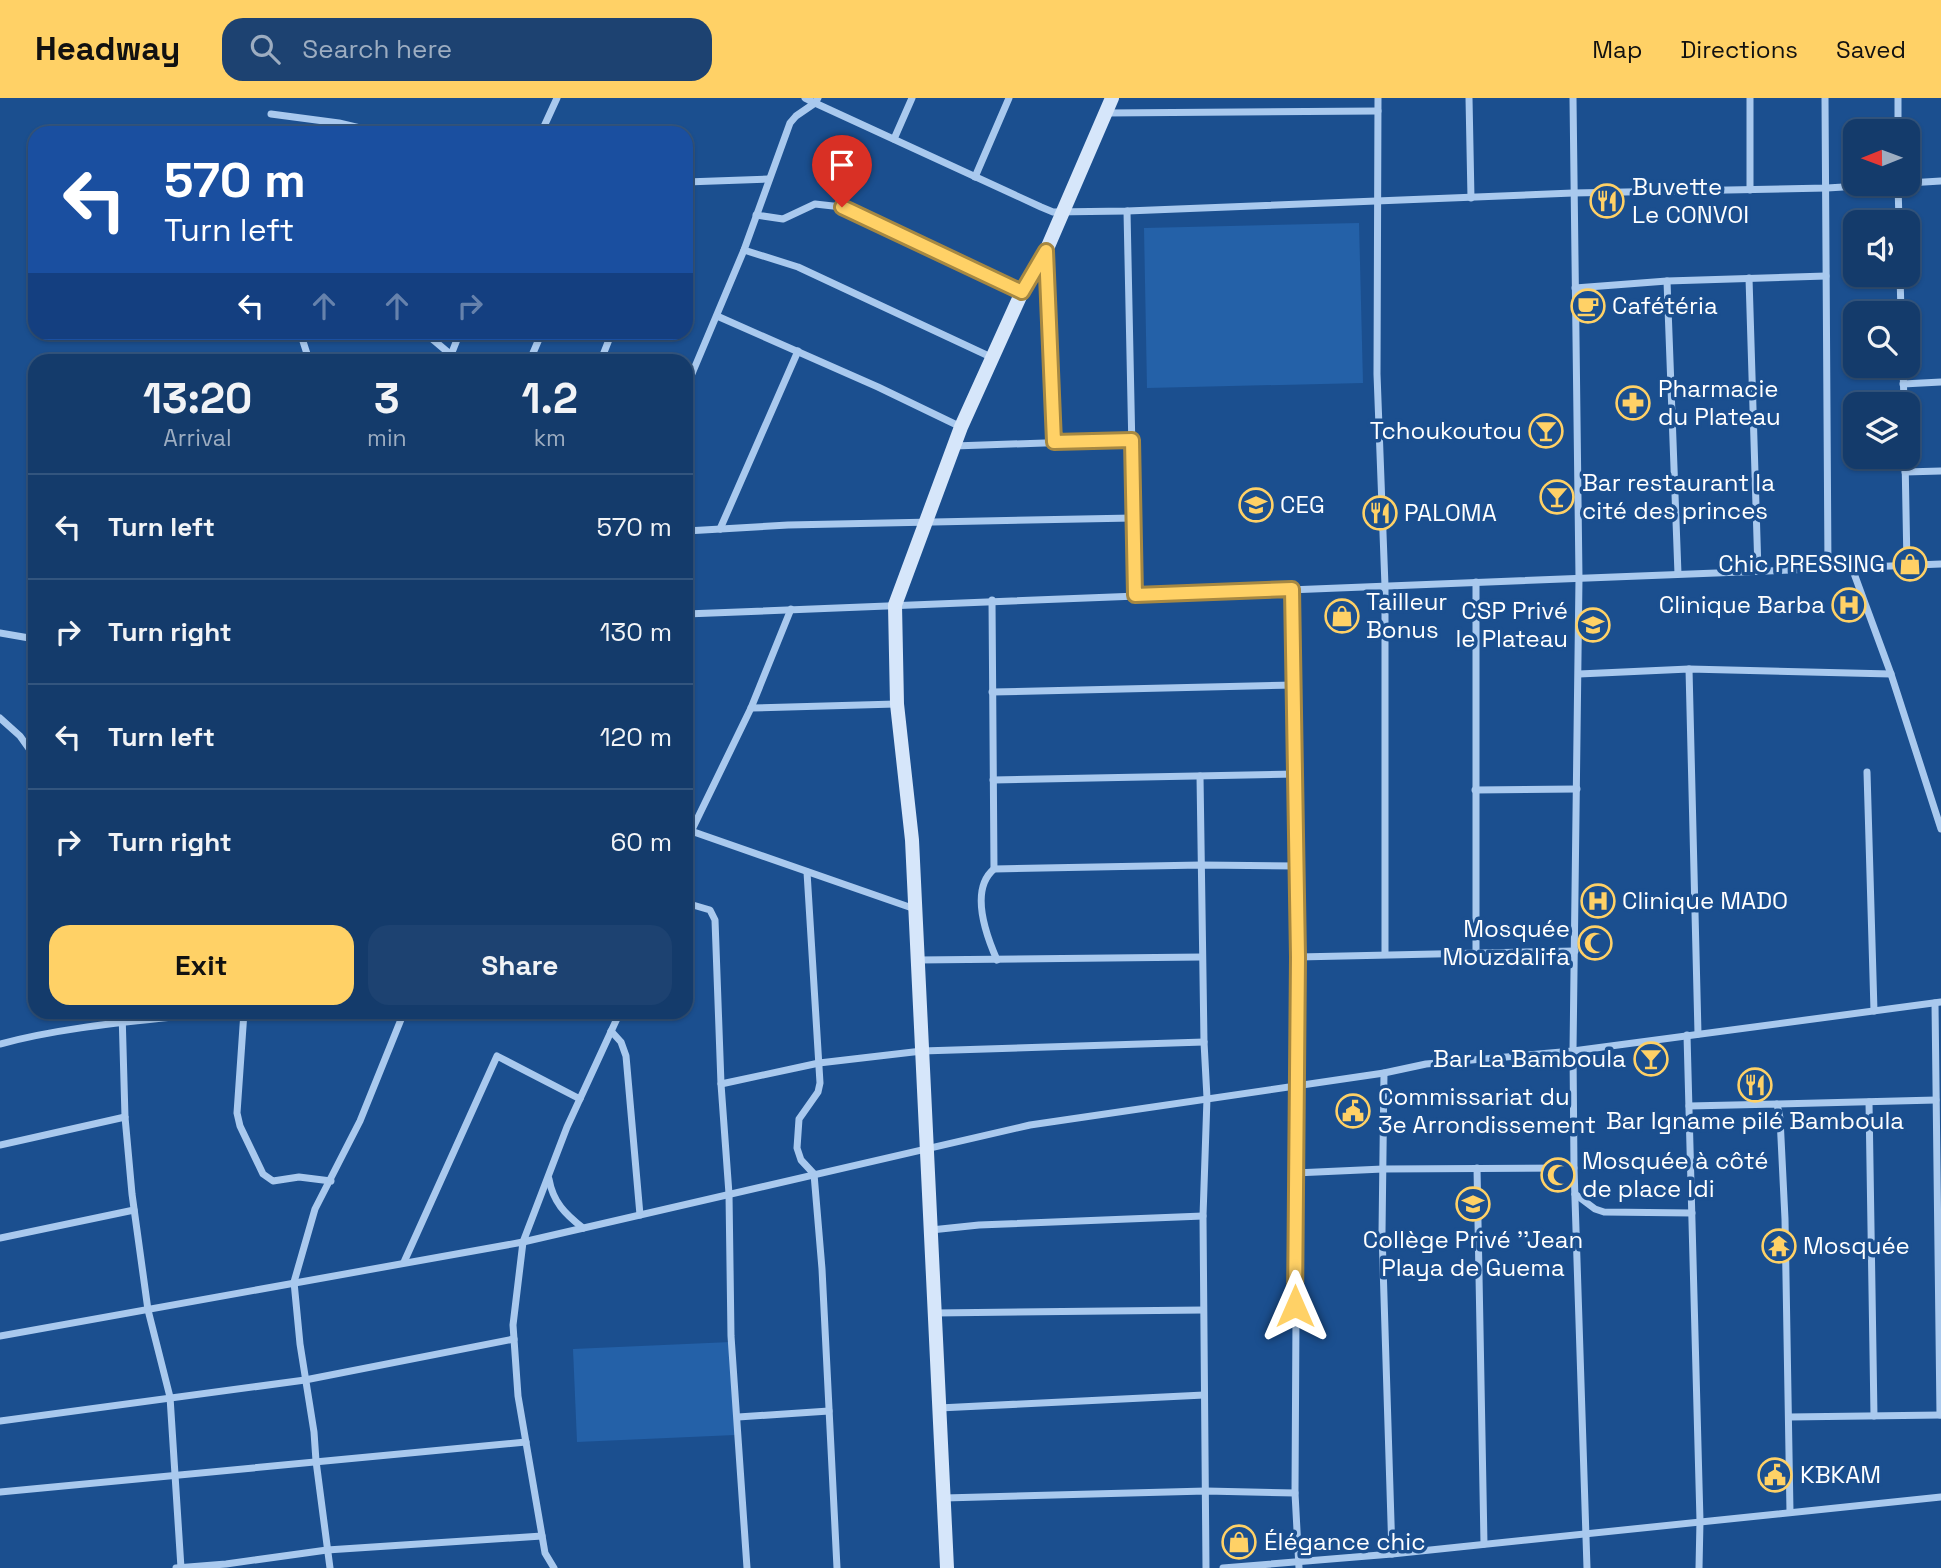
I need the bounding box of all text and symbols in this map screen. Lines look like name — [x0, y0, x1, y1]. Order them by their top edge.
search box — [222, 18, 712, 81]
text: Headway — [35, 28, 180, 70]
icon: search — [246, 30, 284, 68]
text: Search here — [302, 32, 452, 66]
text: Map — [1592, 34, 1642, 65]
text: Directions — [1680, 34, 1798, 65]
text: Saved — [1836, 34, 1906, 65]
north arrow — [1843, 119, 1920, 196]
map controls — [1843, 119, 1920, 469]
pin — [812, 135, 872, 207]
icon: arrive — [823, 146, 861, 184]
text: 570 m — [164, 149, 306, 211]
icon: left — [49, 154, 140, 245]
place label: Buvette Le CONVOI — [1632, 171, 1749, 230]
restaurant icon: Buvette Le CONVOI — [1588, 182, 1626, 220]
text: Turn left — [164, 210, 294, 250]
button: sound — [1843, 210, 1920, 287]
icon: left — [232, 287, 270, 325]
icon: ahead — [305, 287, 343, 325]
icon: ahead — [378, 287, 416, 325]
icon: right — [451, 287, 489, 325]
cafe icon: Cafétéria — [1569, 287, 1607, 325]
place label: Cafétéria — [1612, 290, 1718, 321]
button: search — [1843, 301, 1920, 378]
text: 13:20 — [143, 372, 252, 425]
text: 3 — [374, 372, 400, 425]
text: 1.2 — [522, 372, 578, 425]
place label: Pharmacie du Plateau — [1658, 373, 1781, 432]
pharmacy icon: Pharmacie du Plateau — [1614, 384, 1652, 422]
button: layers — [1843, 392, 1920, 469]
bar icon: Tchoukoutou — [1527, 412, 1565, 450]
place label: Tchoukoutou — [1370, 415, 1522, 446]
text: Arrival — [163, 423, 232, 453]
text: min — [367, 423, 407, 453]
text: km — [534, 423, 566, 453]
place label: Bar restaurant la cité des princes — [1582, 467, 1775, 526]
bar icon: Bar restaurant la cité des princes — [1538, 478, 1576, 516]
school or university icon: CEG — [1237, 486, 1275, 524]
place label: CEG — [1280, 489, 1325, 520]
restaurant icon: PALOMA — [1361, 494, 1399, 532]
place label: PALOMA — [1404, 497, 1497, 528]
icon: left — [49, 508, 87, 546]
text: Turn left — [108, 510, 215, 544]
text: 570 m — [597, 510, 672, 544]
shop icon: Chic PRESSING — [1891, 545, 1929, 583]
place label: Chic PRESSING — [1718, 548, 1885, 579]
place label: Tailleur Bonus — [1366, 586, 1447, 645]
hospital icon: Clinique Barba — [1830, 586, 1868, 624]
place label: Clinique Barba — [1659, 589, 1825, 620]
place label: CSP Privé le Plateau — [1455, 595, 1568, 654]
shop icon: Tailleur Bonus — [1323, 597, 1361, 635]
school or university icon: CSP Privé le Plateau — [1574, 606, 1612, 644]
icon: right — [49, 613, 87, 651]
text: Turn right — [108, 615, 232, 649]
text: 130 m — [600, 615, 672, 649]
icon: left — [49, 718, 87, 756]
text: Turn left — [108, 720, 215, 754]
text: 120 m — [600, 720, 672, 754]
icon: right — [49, 823, 87, 861]
text: Turn right — [108, 825, 232, 859]
text: 60 m — [610, 825, 672, 859]
hospital icon: Clinique MADO — [1579, 882, 1617, 920]
place label: Clinique MADO — [1622, 885, 1788, 916]
place label: Mosquée Mouzdalifa — [1442, 913, 1570, 972]
mosque icon: Mosquée Mouzdalifa — [1576, 924, 1614, 962]
button: Exit — [49, 925, 354, 1005]
button: Share — [368, 925, 672, 1005]
bar icon: Bar La Bamboula — [1632, 1040, 1670, 1078]
place label: Bar La Bamboula — [1433, 1043, 1626, 1074]
restaurant icon: Bar Igname pilé Bamboula — [1736, 1066, 1774, 1104]
place label: Commissariat du 3e Arrondissement — [1378, 1081, 1596, 1140]
public building icon: Commissariat du 3e Arrondissement — [1334, 1092, 1372, 1130]
place label: Bar Igname pilé Bamboula — [1606, 1105, 1904, 1136]
place label: Mosquée à côté de place Idi — [1582, 1145, 1768, 1204]
mosque icon: Mosquée à côté de place Idi — [1539, 1156, 1577, 1194]
school or university icon: Collège Privé ''Jean Playa de Guema — [1454, 1185, 1492, 1223]
place label: Collège Privé ''Jean Playa de Guema — [1363, 1224, 1583, 1283]
temple icon: Mosquée — [1760, 1227, 1798, 1265]
place label: Mosquée — [1803, 1230, 1910, 1261]
position arrow — [1258, 1269, 1332, 1343]
public building icon: KBKAM — [1756, 1456, 1794, 1494]
place label: KBKAM — [1800, 1459, 1881, 1490]
shop icon: Élégance chic — [1220, 1523, 1258, 1561]
place label: Élégance chic — [1264, 1526, 1426, 1557]

